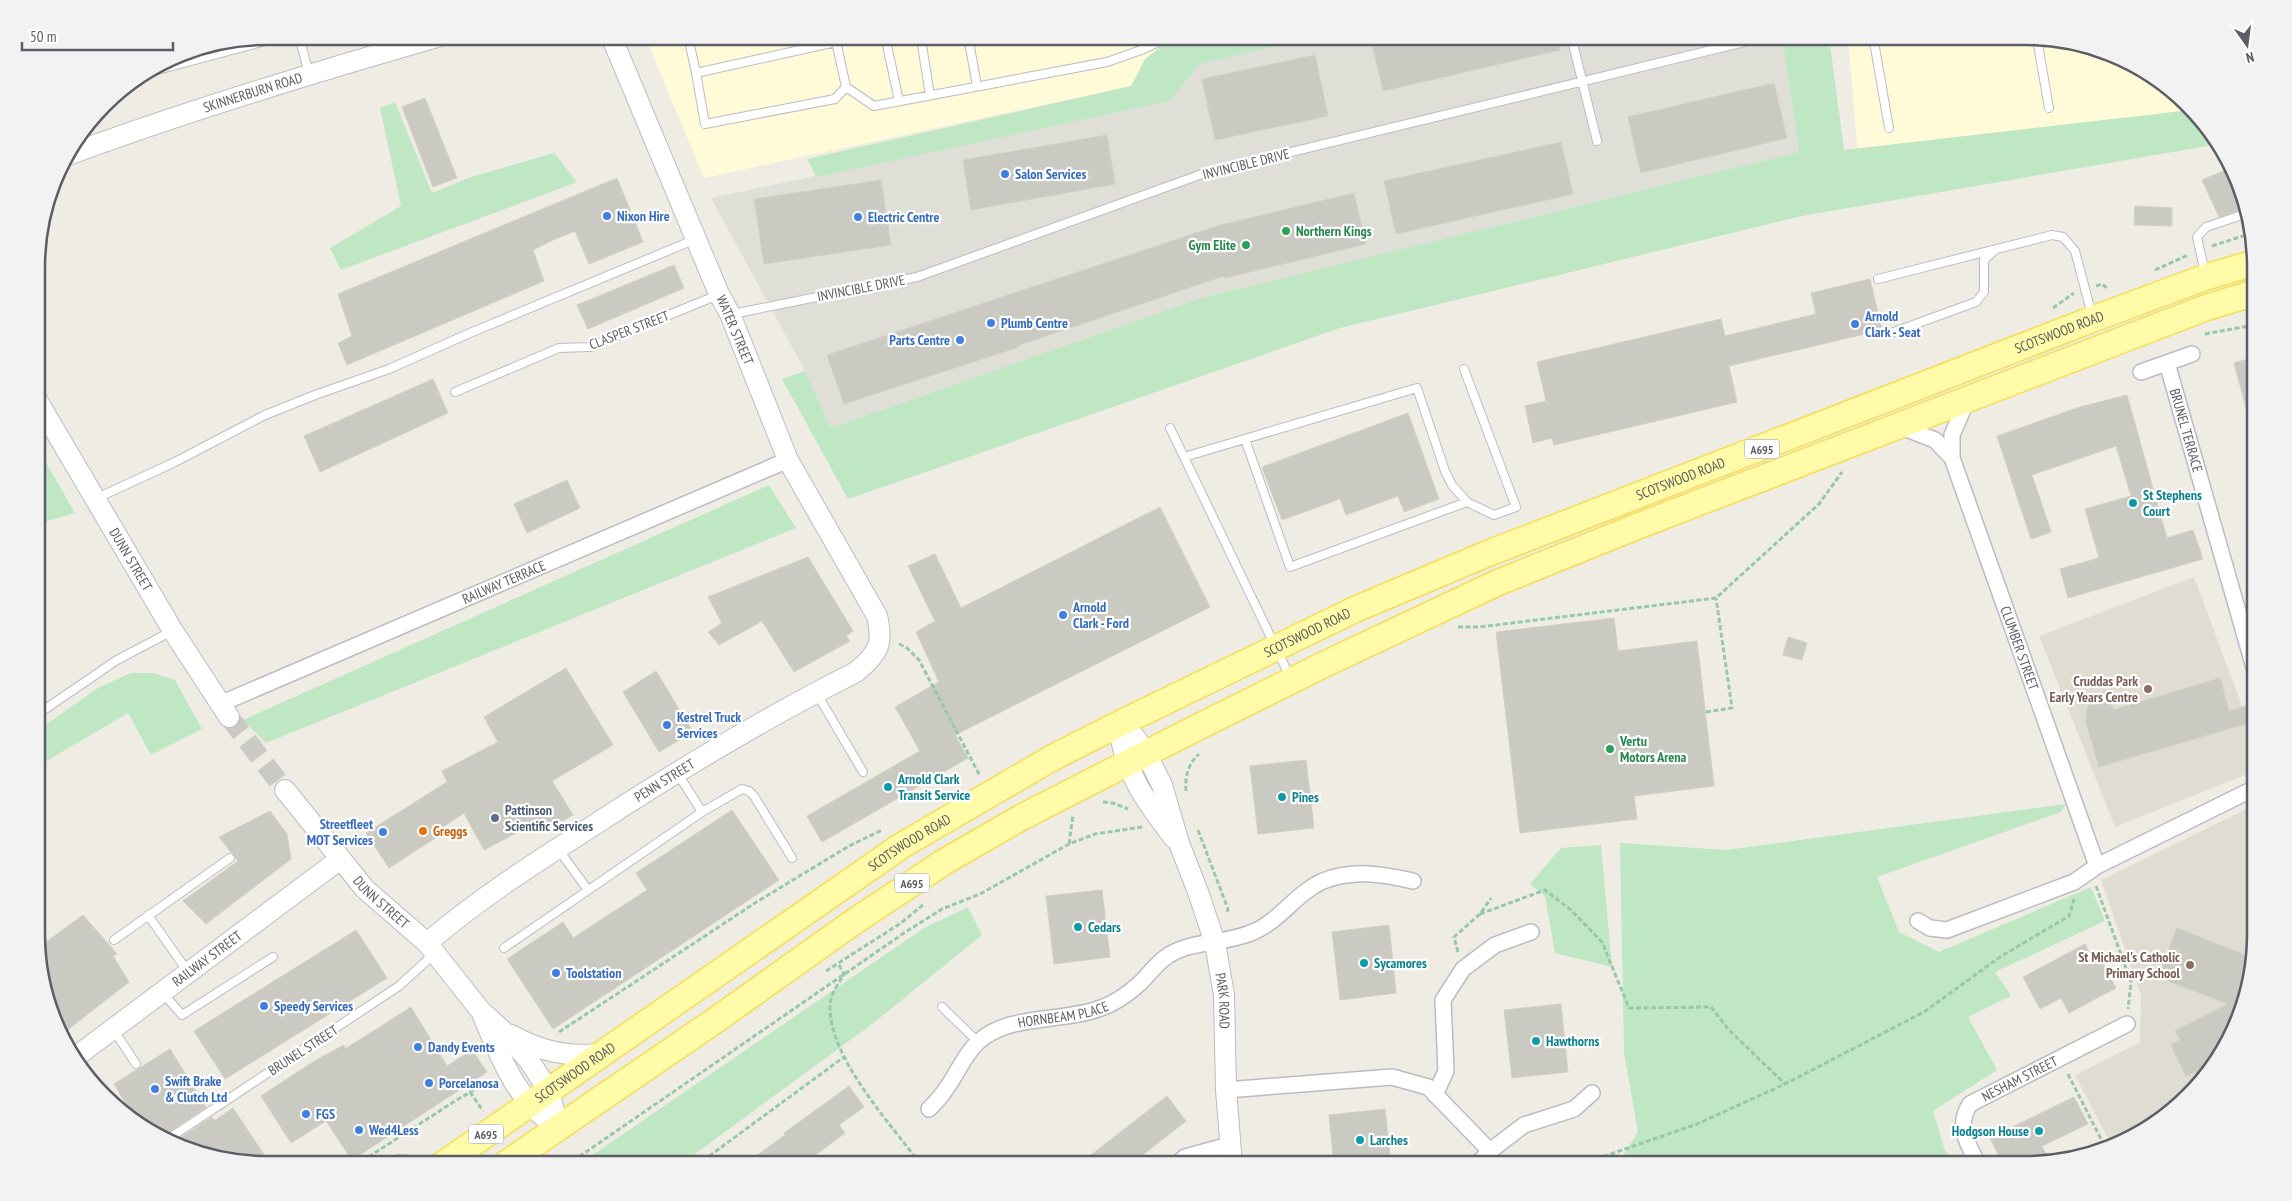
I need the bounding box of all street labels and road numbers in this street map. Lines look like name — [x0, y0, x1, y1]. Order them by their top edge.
street label: SKINNERBURN ROAD — [201, 68, 304, 117]
street label: INVINCIBLE DRIVE — [1201, 145, 1291, 183]
street label: INVINCIBLE DRIVE — [816, 271, 906, 305]
street label: WATER STREET — [712, 292, 758, 368]
street label: CLASPER STREET — [586, 306, 672, 353]
street label: SCOTSWOOD ROAD — [2012, 307, 2106, 358]
street label: BRUNEL TERRACE — [2166, 386, 2207, 474]
road number: A695 — [1744, 439, 1780, 458]
street label: SCOTSWOOD ROAD — [1633, 453, 1728, 504]
street label: DUNN STREET — [105, 525, 157, 595]
street label: RAILWAY TERRACE — [459, 556, 548, 608]
street label: SCOTSWOOD ROAD — [1261, 604, 1353, 661]
street label: CLUMBER STREET — [1996, 604, 2043, 693]
street label: PENN STREET — [631, 755, 699, 806]
street label: SCOTSWOOD ROAD — [865, 810, 954, 875]
street label: DUNN STREET — [349, 872, 413, 933]
road number: A695 — [894, 874, 930, 892]
street label: RAILWAY STREET — [169, 926, 246, 991]
street label: PARK ROAD — [1211, 971, 1234, 1029]
street label: HORNBEAM PLACE — [1016, 997, 1111, 1032]
street label: BRUNEL STREET — [265, 1020, 342, 1079]
street label: SCOTSWOOD ROAD — [531, 1038, 619, 1107]
street label: NESHAM STREET — [1979, 1052, 2061, 1106]
road number: A695 — [468, 1124, 504, 1144]

